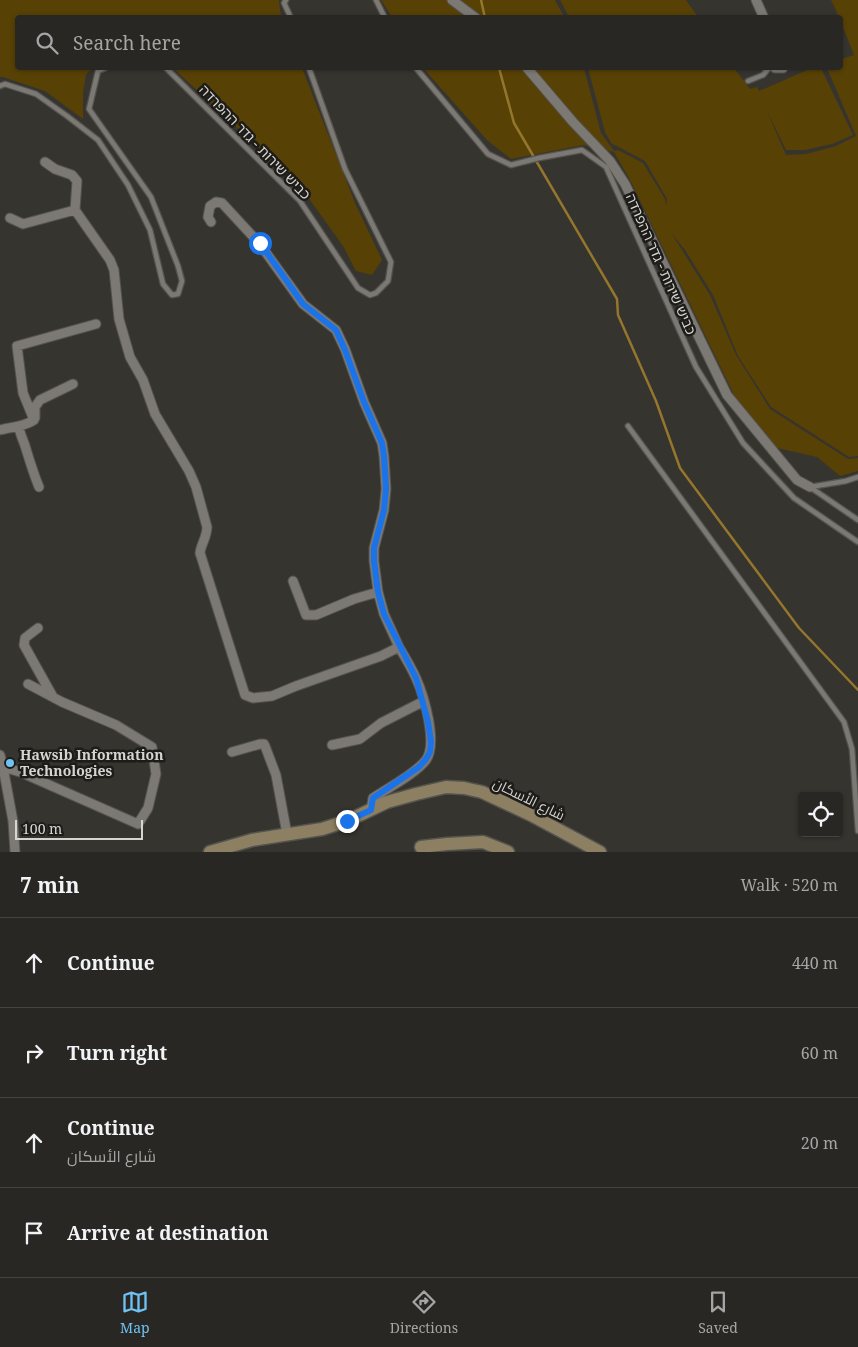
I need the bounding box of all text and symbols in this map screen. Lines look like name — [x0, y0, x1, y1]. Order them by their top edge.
search box — [15, 15, 843, 70]
icon: search — [33, 29, 61, 57]
text: Search here — [73, 30, 181, 56]
street label: כביש שירות - גדר ההפרדה — [195, 80, 315, 203]
street label: כביש שירות - גדר ההפרדה — [622, 190, 701, 337]
route start — [249, 232, 272, 255]
place label: Hawsib Information Technologies — [20, 745, 164, 780]
marker: Hawsib Information Technologies — [4, 757, 16, 769]
street label: شارع الأسكان — [490, 773, 568, 824]
map controls — [798, 792, 843, 837]
button: locate — [798, 792, 843, 837]
route end — [336, 810, 359, 833]
scale bar — [15, 817, 142, 840]
text: 100 m — [22, 819, 62, 838]
text: 7 min — [20, 871, 79, 899]
text: Walk · 520 m — [741, 874, 838, 896]
icon: ahead — [20, 949, 48, 977]
text: Continue — [67, 950, 155, 976]
text: 440 m — [792, 952, 838, 974]
icon: right — [20, 1039, 48, 1067]
text: Turn right — [67, 1040, 167, 1066]
text: 60 m — [801, 1042, 838, 1064]
text: Continue — [67, 1115, 155, 1141]
icon: ahead — [20, 1129, 48, 1157]
text: 20 m — [801, 1132, 838, 1154]
text: شارع الأسكان — [67, 1145, 156, 1167]
icon: arrive — [20, 1219, 48, 1247]
text: Arrive at destination — [67, 1220, 269, 1246]
tab: Map — [120, 1288, 150, 1337]
tab: Directions — [390, 1288, 458, 1337]
tab: Saved — [698, 1288, 738, 1337]

